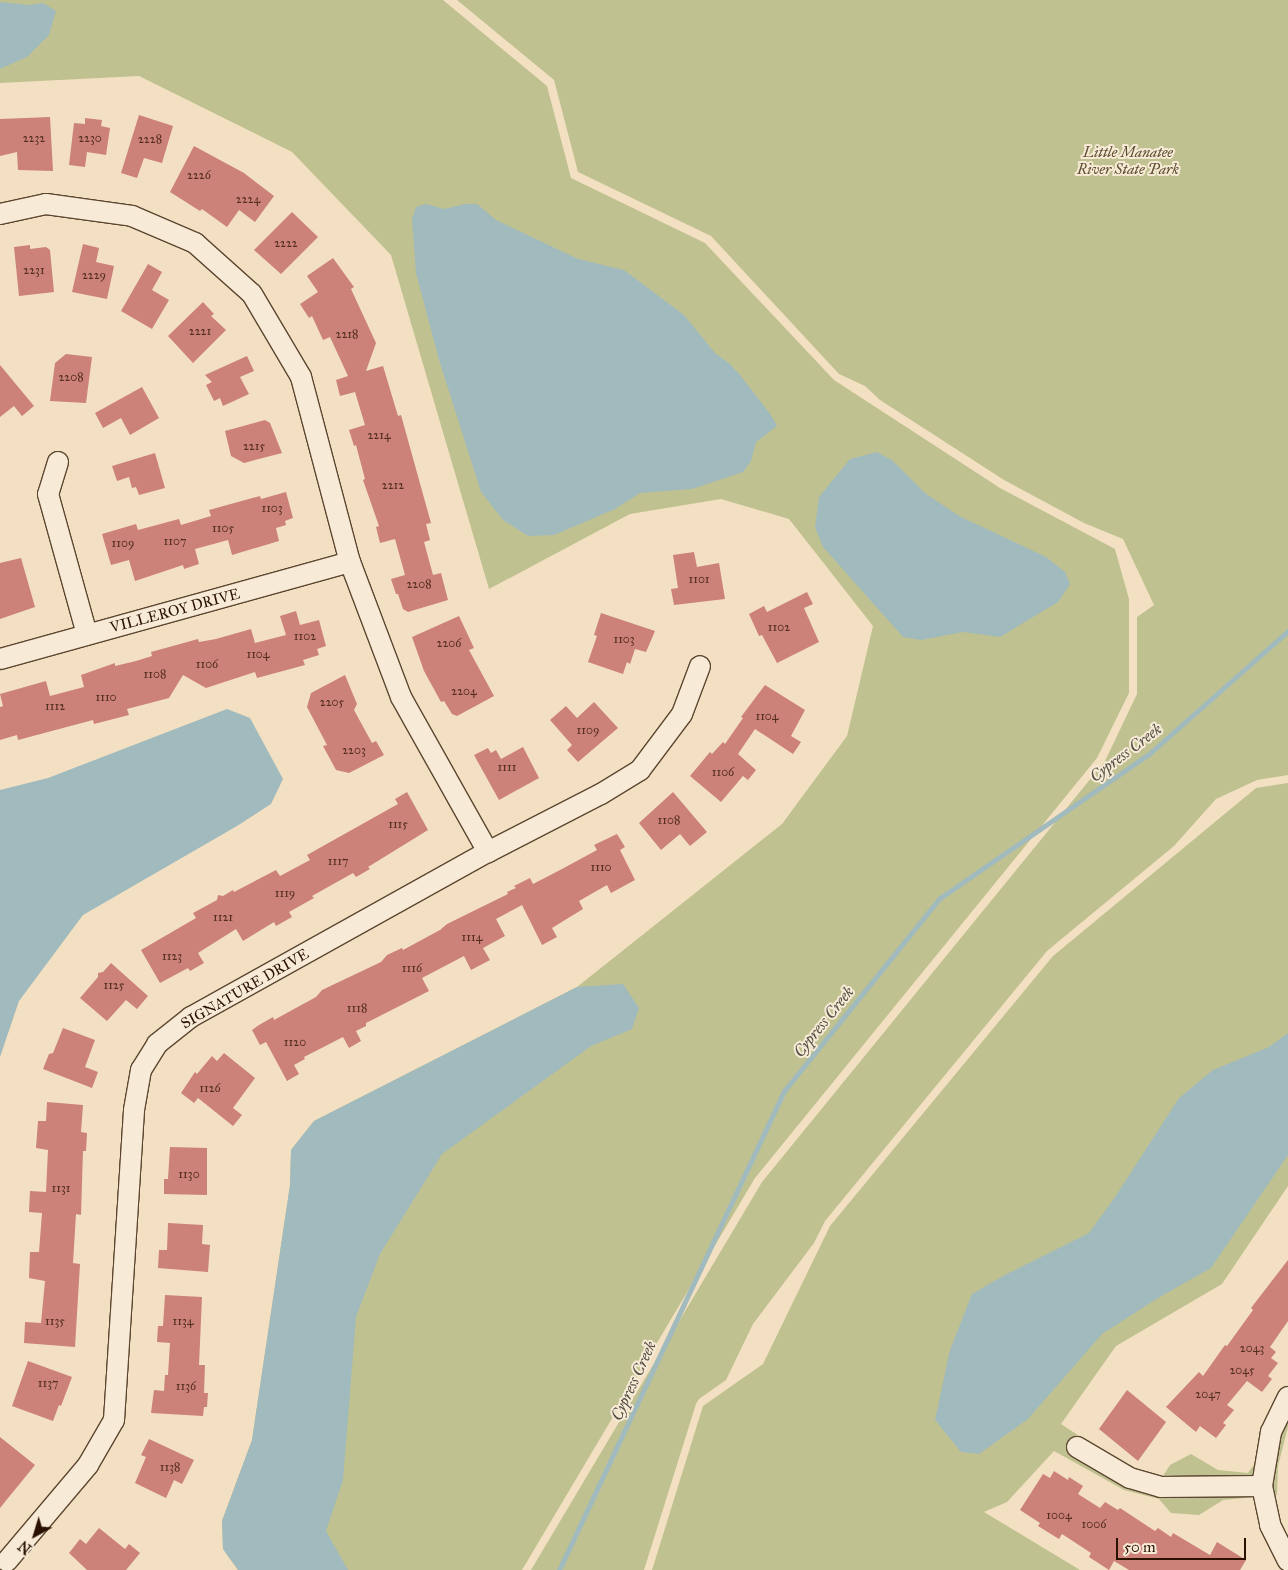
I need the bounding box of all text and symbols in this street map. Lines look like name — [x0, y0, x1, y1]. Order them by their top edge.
house number: 2232 — [23, 132, 45, 146]
house number: 2230 — [78, 132, 102, 146]
house number: 2228 — [138, 133, 162, 147]
park label: Little Manatee River State Park — [1077, 143, 1179, 178]
house number: 2226 — [187, 169, 211, 183]
house number: 2224 — [236, 193, 260, 207]
house number: 2222 — [274, 237, 298, 251]
house number: 2231 — [23, 264, 45, 278]
house number: 2229 — [82, 269, 106, 283]
house number: 2221 — [189, 325, 211, 339]
house number: 2218 — [336, 328, 358, 342]
house number: 2208 — [58, 371, 84, 385]
house number: 2214 — [367, 429, 391, 443]
house number: 2215 — [243, 440, 265, 454]
house number: 2212 — [382, 479, 404, 493]
house number: 1103 — [261, 502, 283, 516]
house number: 1105 — [212, 522, 234, 536]
house number: 1107 — [164, 535, 186, 549]
house number: 1109 — [112, 537, 134, 551]
house number: 1101 — [688, 573, 710, 587]
house number: 2208 — [406, 578, 432, 592]
street label: VILLEROY DRIVE — [108, 585, 242, 637]
house number: 1102 — [768, 621, 790, 635]
house number: 1102 — [294, 630, 316, 644]
house number: 1103 — [613, 633, 635, 647]
house number: 2206 — [437, 637, 461, 651]
house number: 1104 — [246, 648, 270, 662]
house number: 1106 — [196, 658, 218, 672]
house number: 1108 — [144, 668, 166, 682]
house number: 2204 — [451, 685, 477, 699]
house number: 1110 — [95, 691, 117, 705]
house number: 2205 — [320, 696, 344, 710]
house number: 1112 — [45, 700, 65, 714]
house number: 1104 — [755, 710, 779, 724]
water label: Cypress Creek — [1086, 720, 1166, 786]
house number: 1109 — [577, 724, 599, 738]
house number: 2203 — [342, 744, 366, 758]
house number: 1111 — [498, 761, 516, 775]
house number: 1106 — [712, 766, 734, 780]
house number: 1108 — [658, 814, 680, 828]
house number: 1115 — [388, 818, 408, 832]
house number: 1117 — [328, 855, 348, 869]
house number: 1110 — [590, 861, 612, 875]
house number: 1119 — [275, 887, 295, 901]
house number: 1121 — [213, 911, 233, 925]
house number: 1114 — [462, 931, 482, 945]
street label: SIGNATURE DRIVE — [178, 945, 312, 1033]
house number: 1123 — [162, 950, 182, 964]
house number: 1116 — [402, 962, 422, 976]
house number: 1125 — [104, 979, 124, 993]
water label: Cypress Creek — [790, 983, 858, 1061]
house number: 1118 — [347, 1002, 367, 1016]
house number: 1120 — [284, 1036, 306, 1050]
house number: 1126 — [199, 1082, 221, 1096]
house number: 1130 — [178, 1168, 200, 1182]
house number: 1131 — [51, 1182, 71, 1196]
house number: 1135 — [45, 1315, 65, 1329]
house number: 1134 — [173, 1315, 193, 1329]
water label: Cypress Creek — [607, 1338, 661, 1424]
house number: 2043 — [1240, 1342, 1264, 1356]
house number: 2045 — [1229, 1364, 1255, 1378]
house number: 1137 — [38, 1377, 58, 1391]
house number: 1136 — [176, 1380, 196, 1394]
house number: 2047 — [1195, 1388, 1221, 1402]
house number: 1138 — [160, 1461, 180, 1475]
house number: 1004 — [1046, 1509, 1072, 1523]
north arrow — [10, 1510, 60, 1560]
house number: 1006 — [1082, 1518, 1106, 1532]
scale bar — [1118, 1528, 1248, 1560]
text: N — [15, 1537, 35, 1557]
text: 50 m — [1124, 1538, 1156, 1556]

